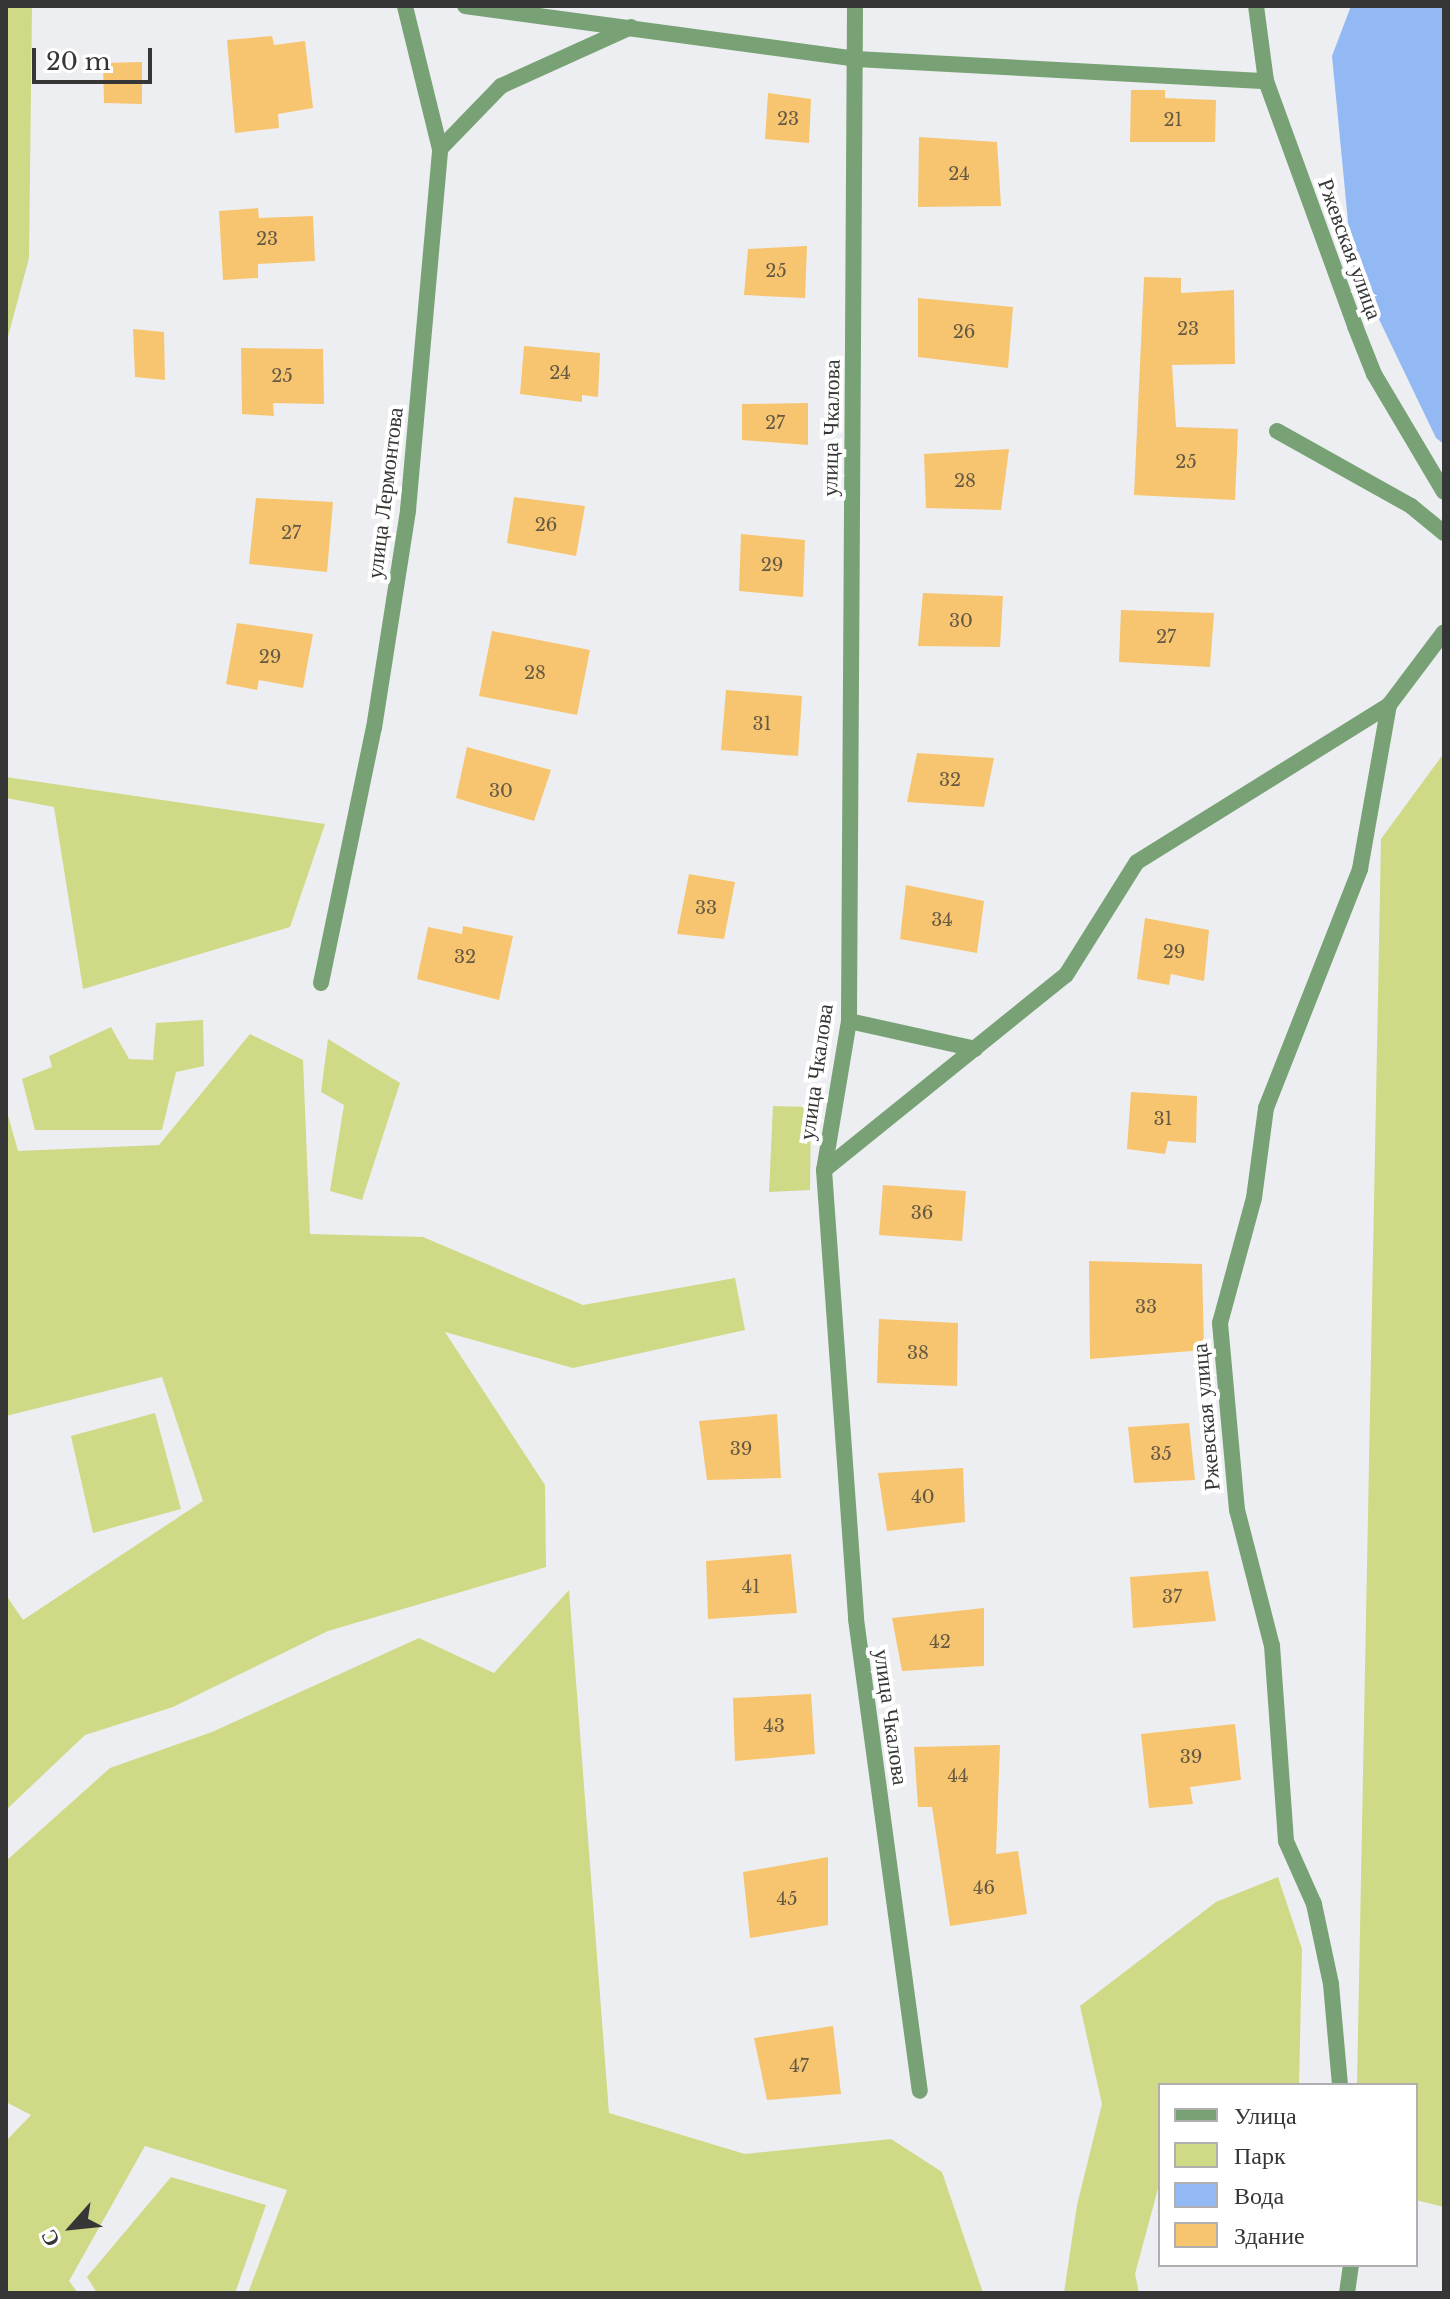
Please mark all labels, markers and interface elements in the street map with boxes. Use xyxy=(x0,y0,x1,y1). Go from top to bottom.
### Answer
scale bar xyxy=(36,32,156,82)
text: 20 m xyxy=(46,47,111,76)
house number: 23 xyxy=(777,108,799,130)
house number: 21 xyxy=(1163,109,1183,131)
house number: 24 xyxy=(948,163,970,185)
street label: Ржевская улица xyxy=(1312,175,1388,323)
house number: 23 xyxy=(256,228,278,250)
house number: 25 xyxy=(765,260,787,282)
house number: 23 xyxy=(1177,318,1199,340)
house number: 26 xyxy=(953,321,975,343)
street label: улица Чкалова xyxy=(817,359,845,497)
house number: 24 xyxy=(549,362,571,384)
house number: 25 xyxy=(271,365,293,387)
street label: улица Лермонтова xyxy=(361,406,409,580)
house number: 27 xyxy=(765,412,785,434)
house number: 25 xyxy=(1175,451,1197,473)
house number: 28 xyxy=(954,470,976,492)
house number: 26 xyxy=(535,514,557,536)
house number: 27 xyxy=(281,522,301,544)
house number: 29 xyxy=(761,554,783,576)
house number: 30 xyxy=(949,610,973,632)
house number: 27 xyxy=(1156,626,1176,648)
house number: 29 xyxy=(259,646,281,668)
house number: 28 xyxy=(524,662,546,684)
house number: 31 xyxy=(752,713,772,735)
house number: 32 xyxy=(939,769,961,791)
house number: 30 xyxy=(489,780,513,802)
house number: 33 xyxy=(695,897,717,919)
house number: 34 xyxy=(931,909,953,931)
house number: 29 xyxy=(1163,941,1185,963)
house number: 32 xyxy=(454,946,476,968)
street label: улица Чкалова xyxy=(793,1002,839,1142)
house number: 31 xyxy=(1153,1108,1173,1130)
house number: 36 xyxy=(911,1202,933,1224)
house number: 33 xyxy=(1135,1296,1157,1318)
house number: 38 xyxy=(907,1342,929,1364)
street label: Ржевская улица xyxy=(1186,1342,1226,1492)
house number: 39 xyxy=(730,1438,752,1460)
house number: 35 xyxy=(1150,1443,1172,1465)
house number: 40 xyxy=(911,1486,935,1508)
house number: 41 xyxy=(742,1576,760,1598)
house number: 37 xyxy=(1162,1586,1182,1608)
house number: 42 xyxy=(929,1631,951,1653)
street label: улица Чкалова xyxy=(868,1647,914,1787)
house number: 43 xyxy=(763,1715,785,1737)
house number: 39 xyxy=(1180,1746,1202,1768)
house number: 44 xyxy=(947,1765,969,1787)
house number: 46 xyxy=(973,1877,995,1899)
house number: 45 xyxy=(777,1888,797,1910)
house number: 47 xyxy=(789,2055,809,2077)
legend xyxy=(1158,2083,1418,2267)
text: Улица xyxy=(1234,2101,1297,2130)
text: Парк xyxy=(1234,2141,1286,2170)
text: Вода xyxy=(1234,2181,1284,2210)
north arrow xyxy=(32,2187,112,2267)
text: Здание xyxy=(1234,2221,1305,2250)
text: С xyxy=(35,2225,66,2251)

